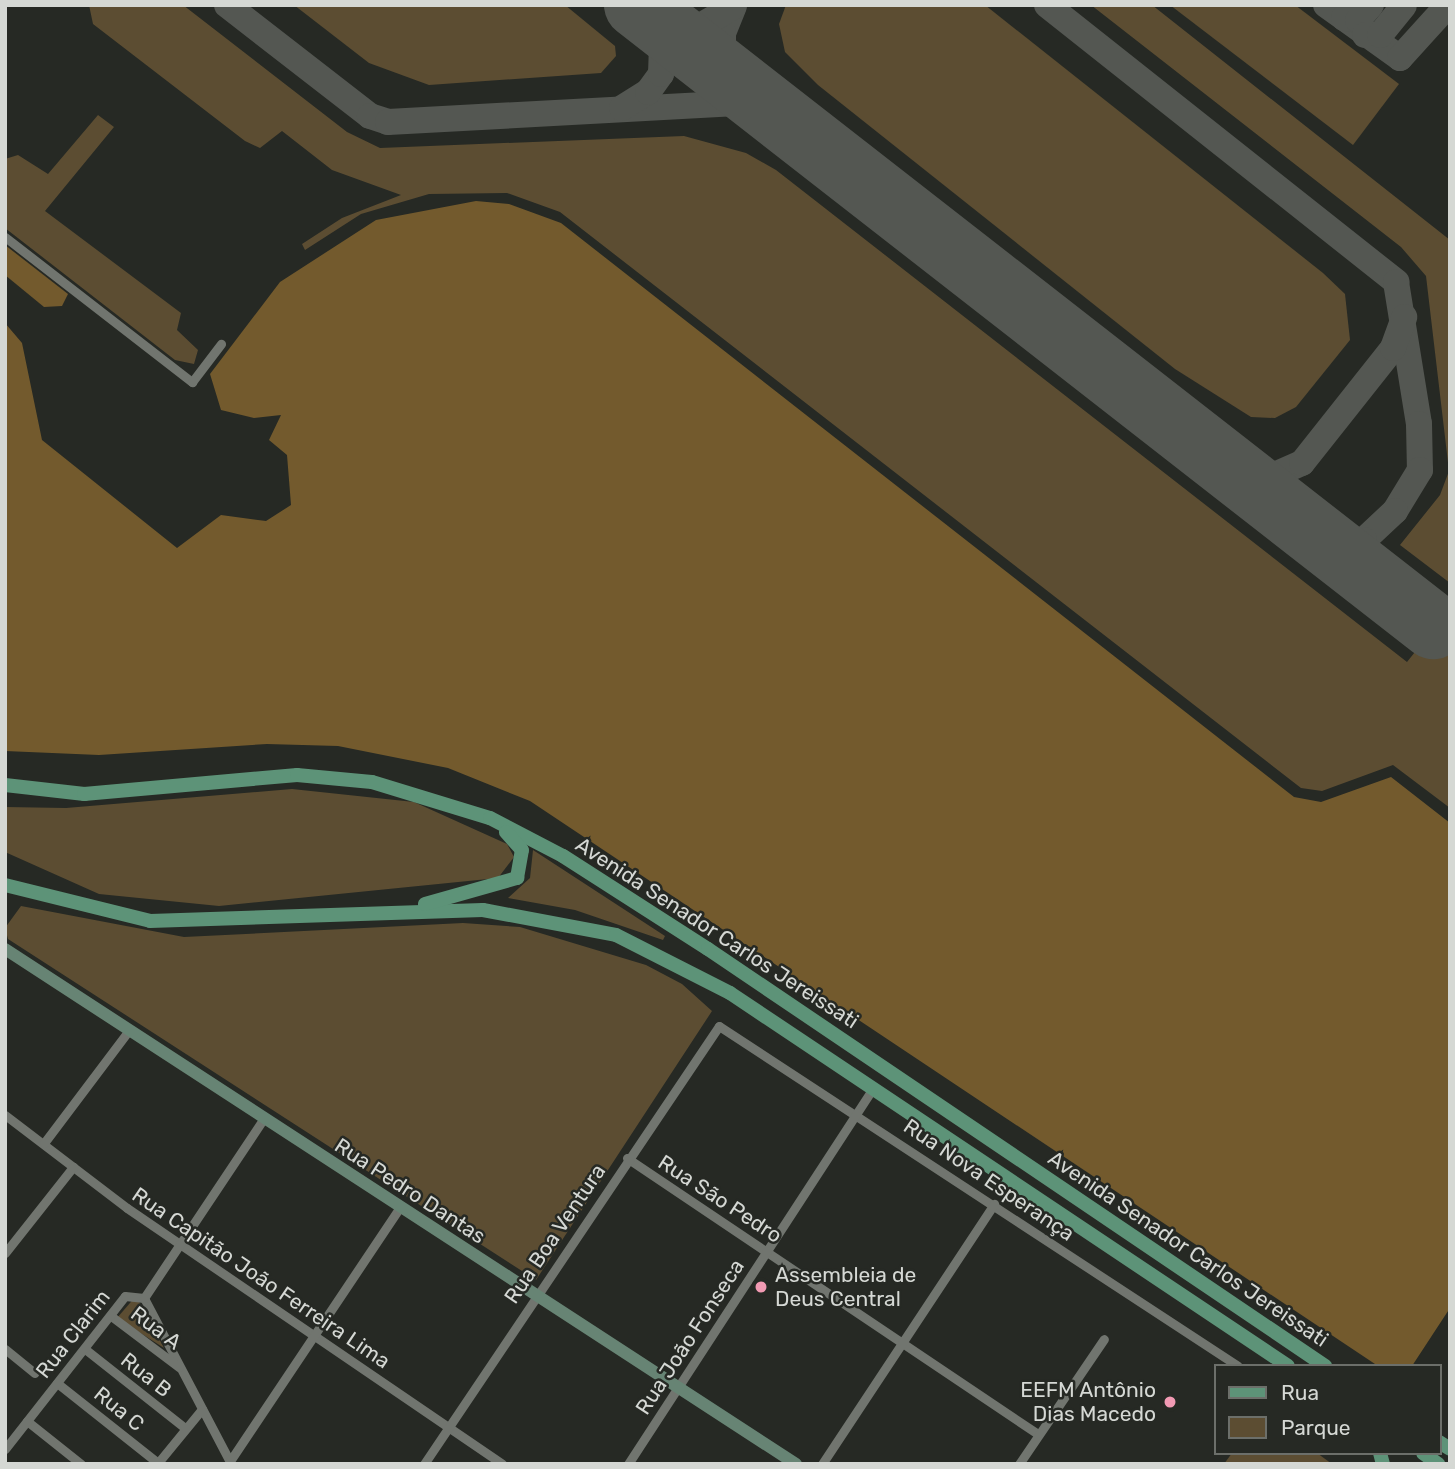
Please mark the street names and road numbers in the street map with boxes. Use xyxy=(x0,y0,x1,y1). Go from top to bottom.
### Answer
street label: Avenida Senador Carlos Jereissati xyxy=(571,832,863,1034)
street label: Rua Nova Esperança xyxy=(899,1114,1079,1246)
street label: Rua Pedro Dantas xyxy=(330,1133,490,1249)
street label: Avenida Senador Carlos Jereissati xyxy=(1043,1146,1333,1352)
street label: Rua São Pedro xyxy=(653,1150,787,1248)
street label: Rua Boa Ventura xyxy=(499,1159,611,1309)
street label: Rua Capitão João Ferreira Lima xyxy=(127,1182,395,1374)
street label: Rua João Fonseca xyxy=(630,1255,750,1419)
street label: Rua Clarim xyxy=(31,1285,115,1383)
street label: Rua A xyxy=(126,1301,186,1355)
street label: Rua B xyxy=(116,1347,176,1403)
street label: Rua C xyxy=(89,1381,149,1437)

